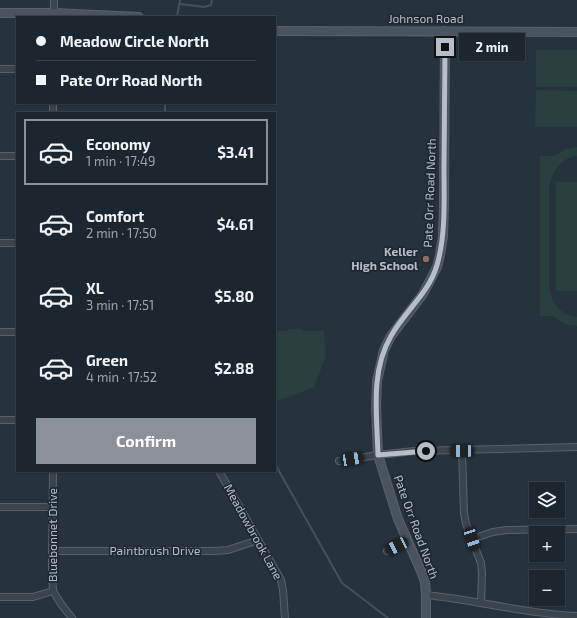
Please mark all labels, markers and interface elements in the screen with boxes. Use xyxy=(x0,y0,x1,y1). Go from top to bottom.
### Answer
street label: Johnson Road xyxy=(388,11,464,25)
text: Meadow Circle North xyxy=(60,32,209,50)
callout: 2 min xyxy=(459,33,525,61)
route end xyxy=(436,38,454,56)
text: 2 min xyxy=(475,39,509,55)
text: Pate Orr Road North xyxy=(60,71,202,89)
icon: car xyxy=(38,134,74,170)
text: Economy xyxy=(86,135,151,153)
street label: Pate Orr Road North xyxy=(420,138,438,248)
text: $3.41 xyxy=(217,143,254,161)
text: 1 min · 17:49 xyxy=(86,153,155,169)
icon: car xyxy=(38,206,74,242)
text: Comfort xyxy=(86,207,144,225)
text: $4.61 xyxy=(217,215,254,233)
text: 2 min · 17:50 xyxy=(86,225,157,241)
place label: Keller High School xyxy=(351,244,418,272)
marker: Keller High School xyxy=(421,254,431,264)
icon: car xyxy=(38,278,74,314)
text: XL xyxy=(86,279,104,297)
text: $5.80 xyxy=(215,287,254,305)
text: 3 min · 17:51 xyxy=(86,297,154,313)
icon: car xyxy=(38,350,74,386)
text: Green xyxy=(86,351,128,369)
text: $2.88 xyxy=(214,359,254,377)
text: 4 min · 17:52 xyxy=(86,369,157,385)
button: Confirm xyxy=(36,418,256,464)
route start xyxy=(417,442,435,460)
car xyxy=(450,445,474,457)
car xyxy=(339,451,365,467)
street label: Pate Orr Road North xyxy=(392,473,442,580)
street label: Meadowbrook Lane xyxy=(222,481,286,582)
map controls xyxy=(529,482,565,606)
button: layers xyxy=(529,482,565,518)
street label: Bluebonnet Drive xyxy=(45,488,59,582)
car xyxy=(463,526,481,552)
button: + xyxy=(529,526,565,562)
car xyxy=(384,535,410,557)
street label: Paintbrush Drive xyxy=(110,543,200,557)
button: − xyxy=(529,570,565,606)

